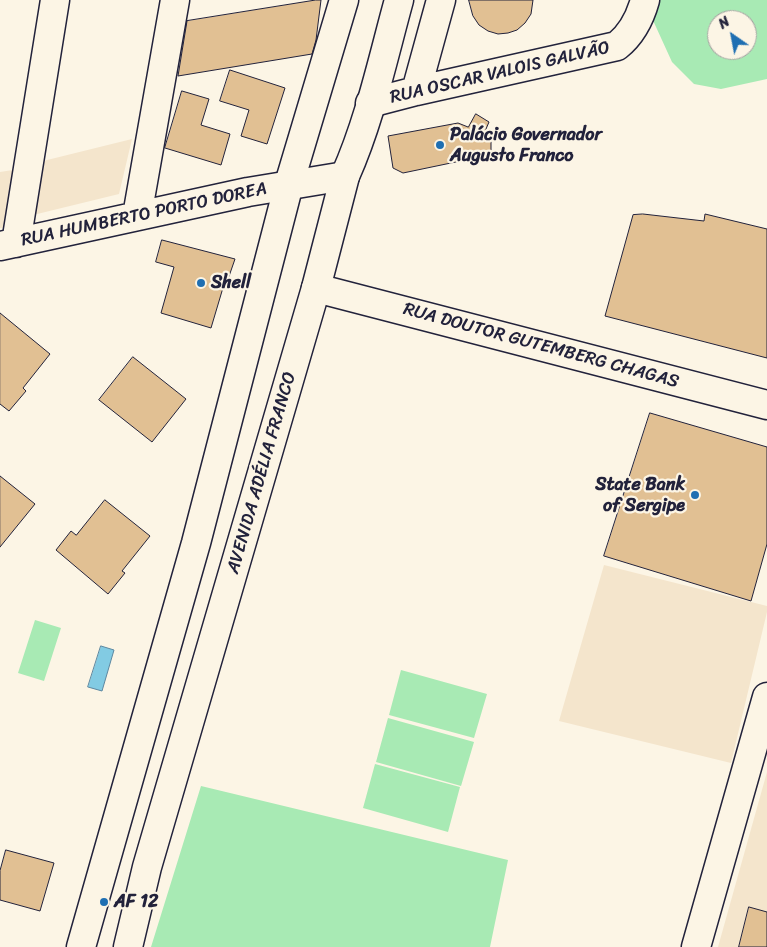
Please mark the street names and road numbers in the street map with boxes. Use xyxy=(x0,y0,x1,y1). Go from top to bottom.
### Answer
street label: RUA OSCAR VALOIS GALVÃO xyxy=(388,37,612,109)
street label: RUA HUMBERTO PORTO DOREA xyxy=(19,178,269,252)
street label: RUA DOUTOR GUTEMBERG CHAGAS xyxy=(401,299,681,393)
street label: AVENIDA ADÉLIA FRANCO xyxy=(223,370,301,576)

